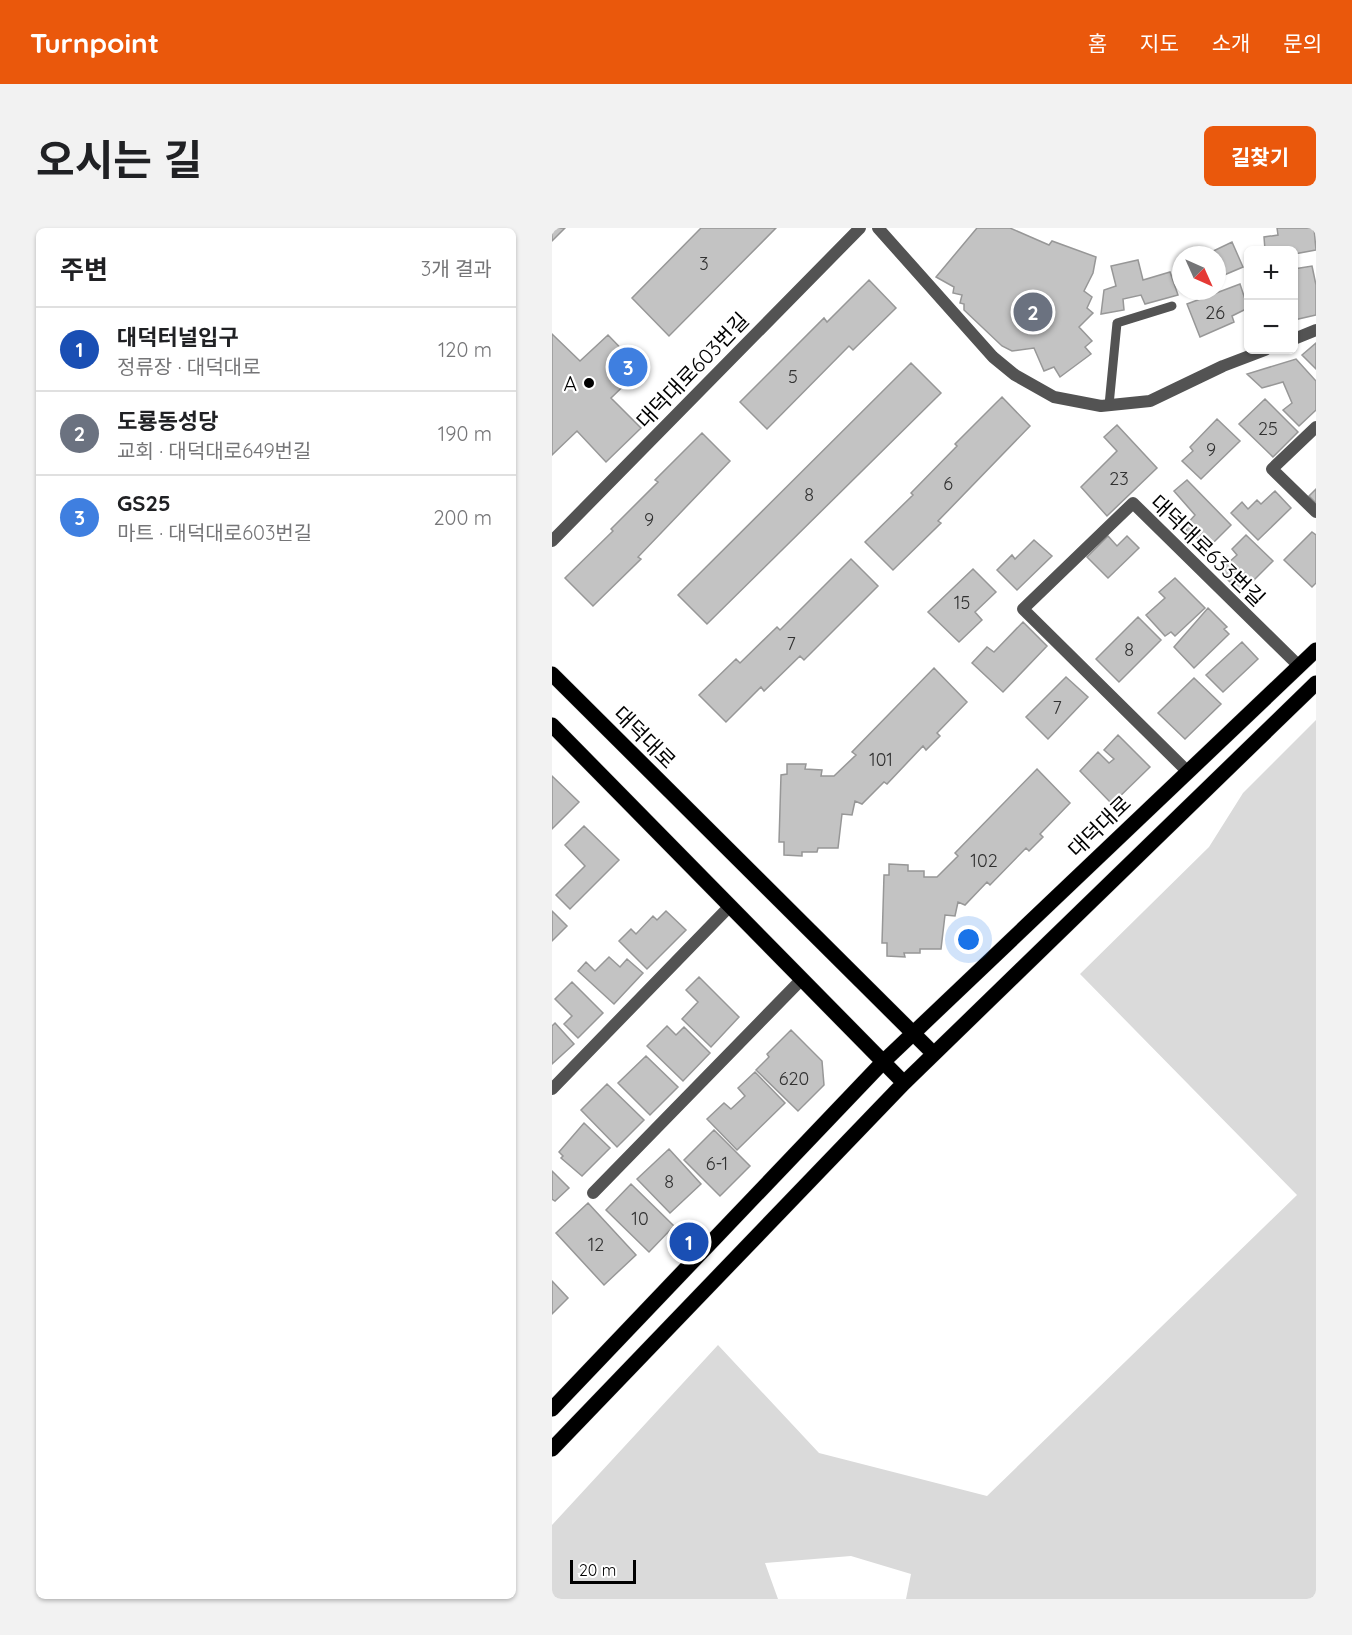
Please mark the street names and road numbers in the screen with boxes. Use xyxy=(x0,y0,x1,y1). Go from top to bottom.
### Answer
street label: 대덕대로603번길 xyxy=(630,307,754,433)
street label: 대덕대로633번길 xyxy=(1145,489,1271,611)
street label: 대덕대로 xyxy=(608,700,682,774)
street label: 대덕대로 xyxy=(1062,790,1136,862)

